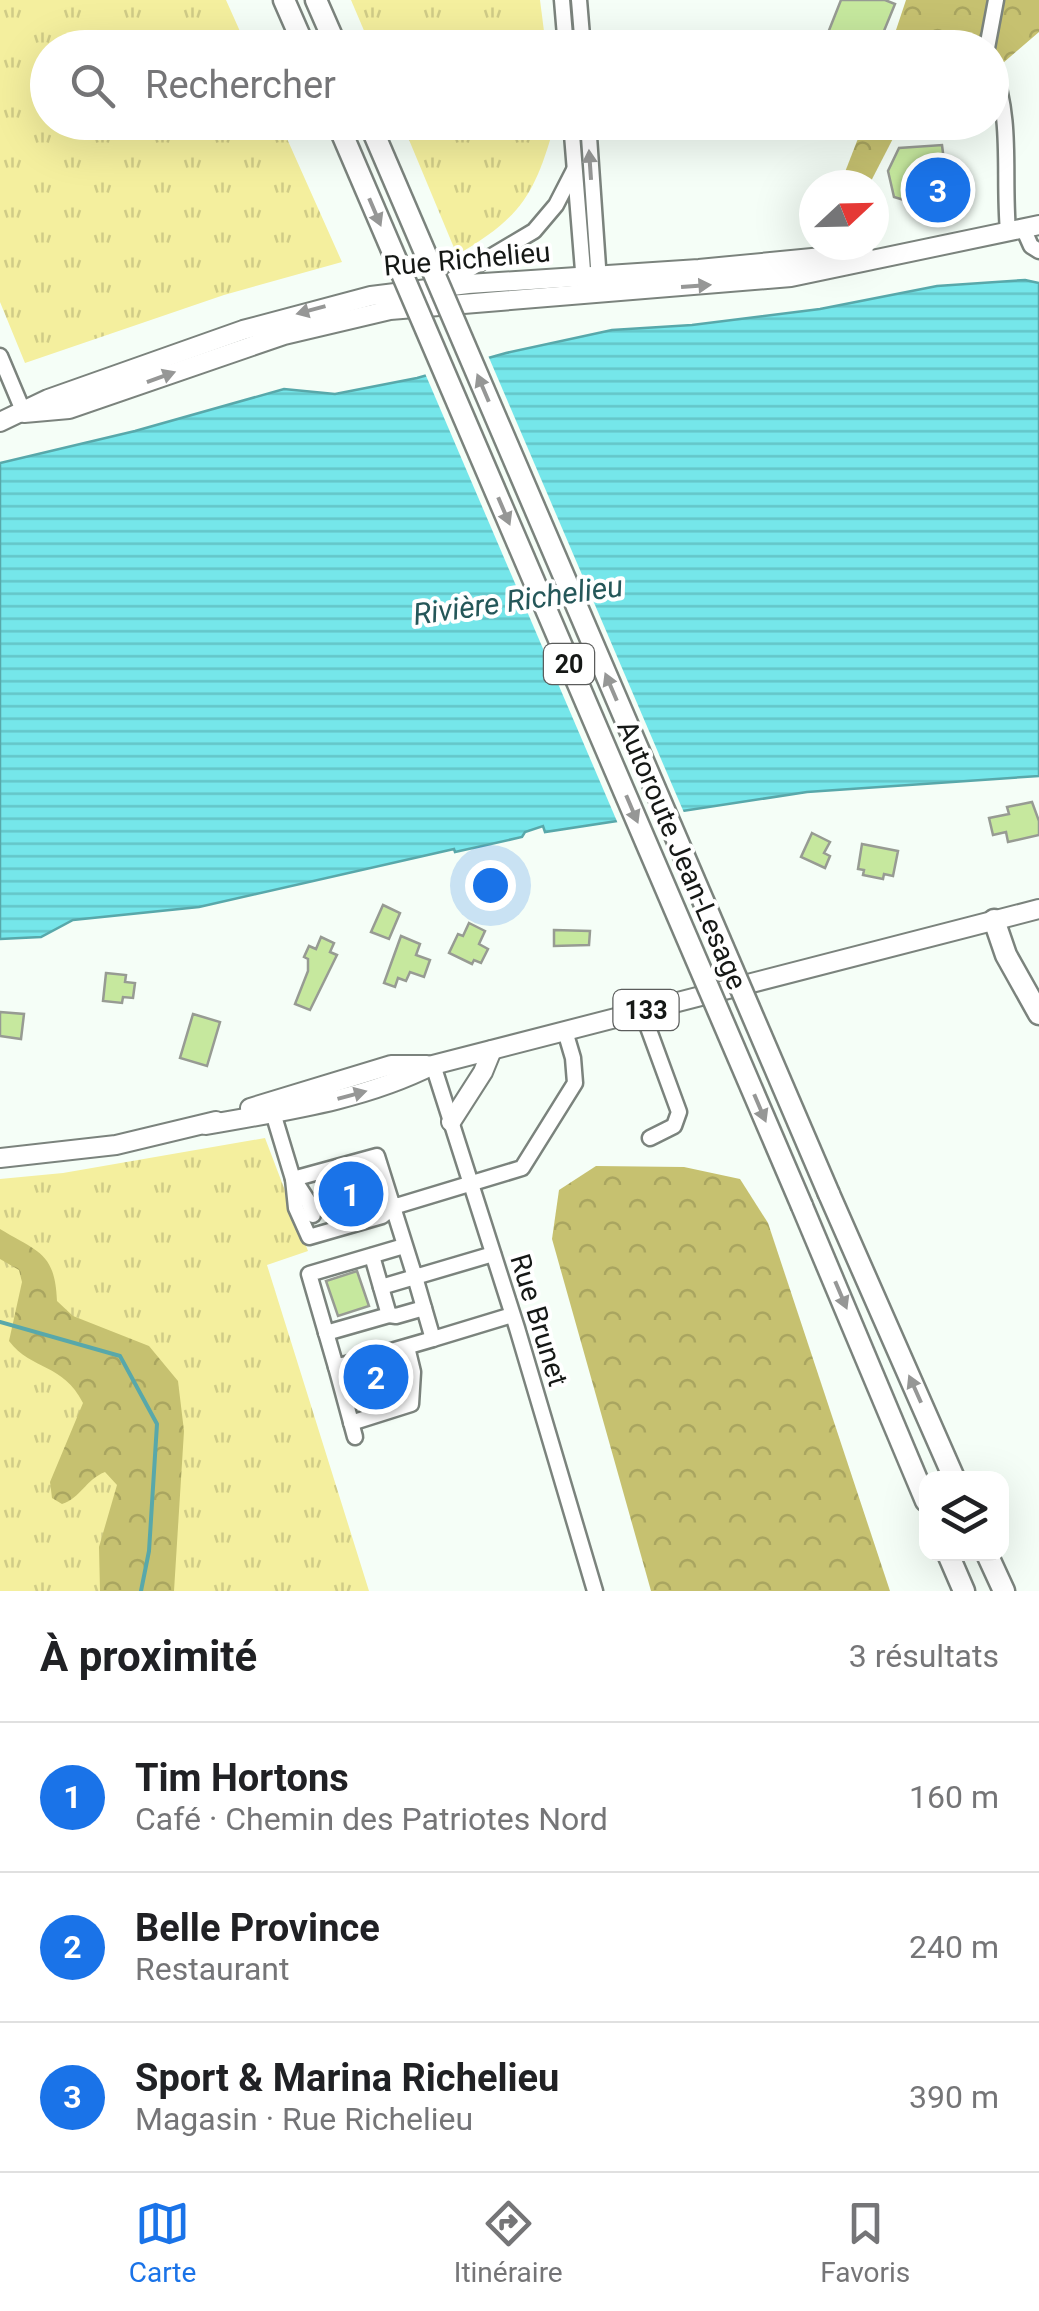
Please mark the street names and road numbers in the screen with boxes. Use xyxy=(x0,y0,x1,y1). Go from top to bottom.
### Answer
street label: Rue Richelieu xyxy=(382,235,552,283)
road number: 20 xyxy=(544,644,594,684)
street label: Autoroute Jean-Lesage xyxy=(610,716,754,994)
road number: 133 xyxy=(614,990,678,1030)
street label: Rue Brunet xyxy=(503,1250,575,1390)

